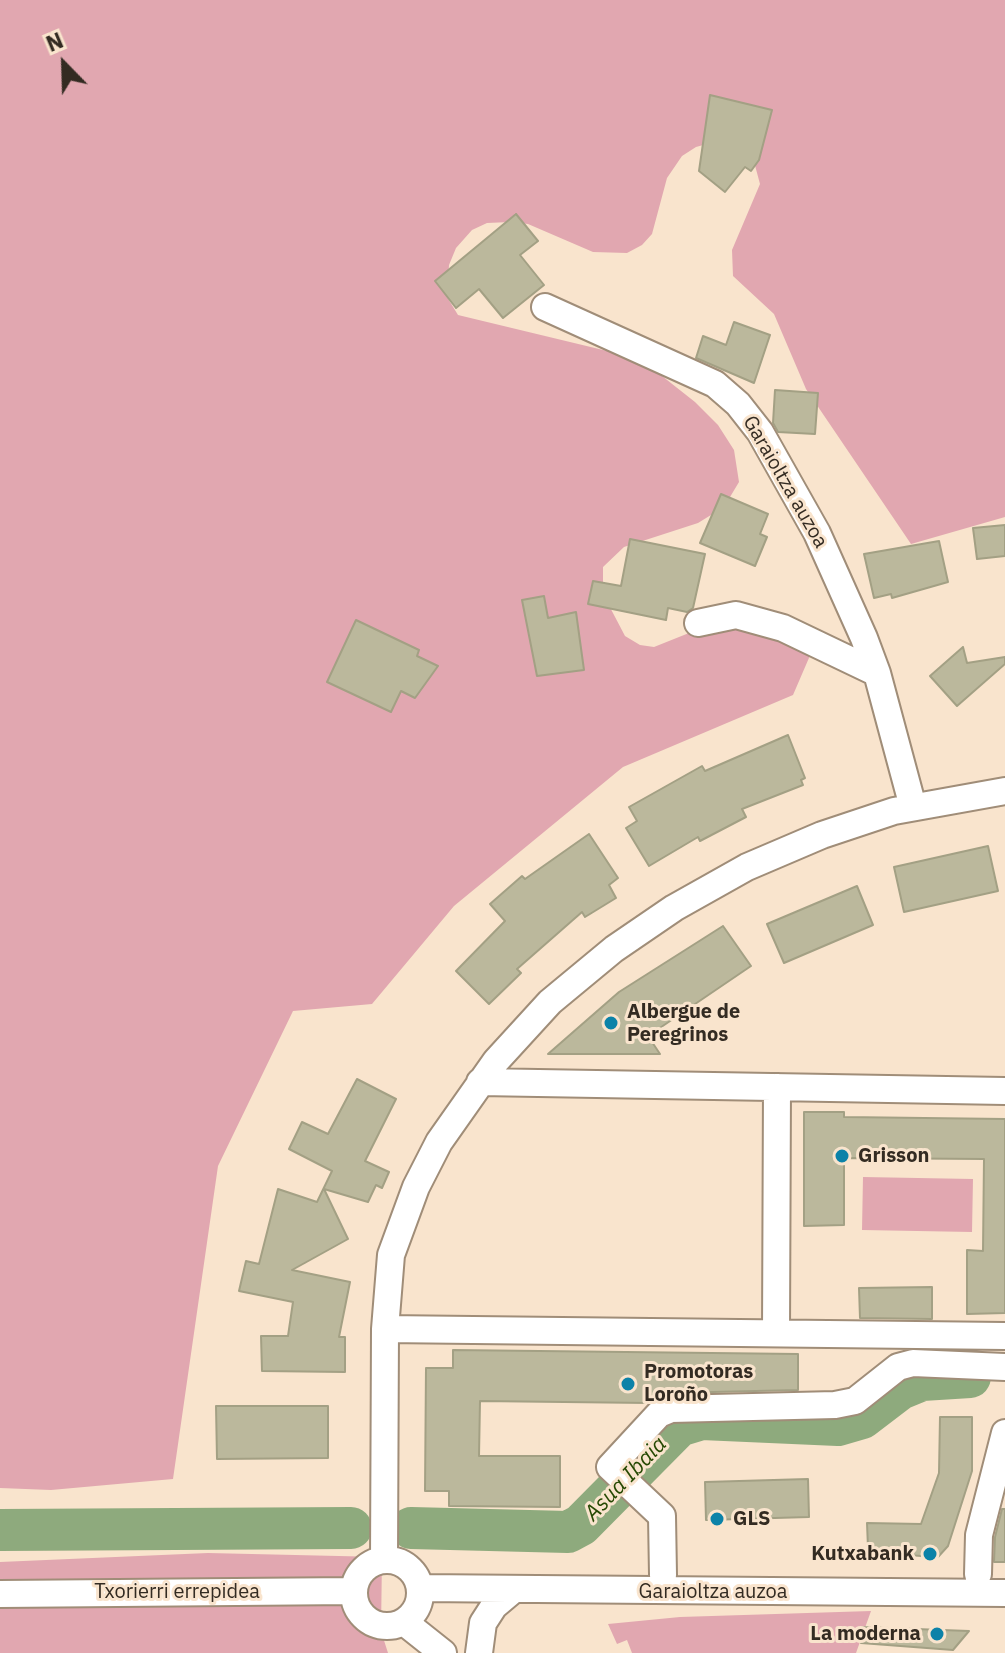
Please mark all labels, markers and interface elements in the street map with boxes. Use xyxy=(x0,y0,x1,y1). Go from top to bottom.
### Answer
north arrow xyxy=(24,24,104,104)
text: N xyxy=(41,25,67,58)
street label: Garaioltza auzoa xyxy=(737,412,833,552)
place label: Albergue de Peregrinos xyxy=(627,1000,740,1047)
marker: Albergue de Peregrinos xyxy=(602,1014,620,1032)
place label: Grisson xyxy=(858,1144,929,1168)
marker: Grisson xyxy=(833,1147,851,1165)
place label: Promotoras Loroño xyxy=(644,1360,753,1407)
marker: Promotoras Loroño xyxy=(619,1375,637,1393)
water label: Asua Ibaia xyxy=(579,1431,673,1527)
place label: GLS xyxy=(733,1507,770,1531)
marker: GLS xyxy=(708,1510,726,1528)
place label: Kutxabank xyxy=(811,1542,914,1566)
marker: Kutxabank xyxy=(921,1545,939,1563)
street label: Txorierri errepidea xyxy=(94,1580,260,1604)
street label: Garaioltza auzoa xyxy=(639,1580,787,1604)
place label: La moderna xyxy=(810,1622,921,1646)
marker: La moderna xyxy=(928,1625,946,1643)

